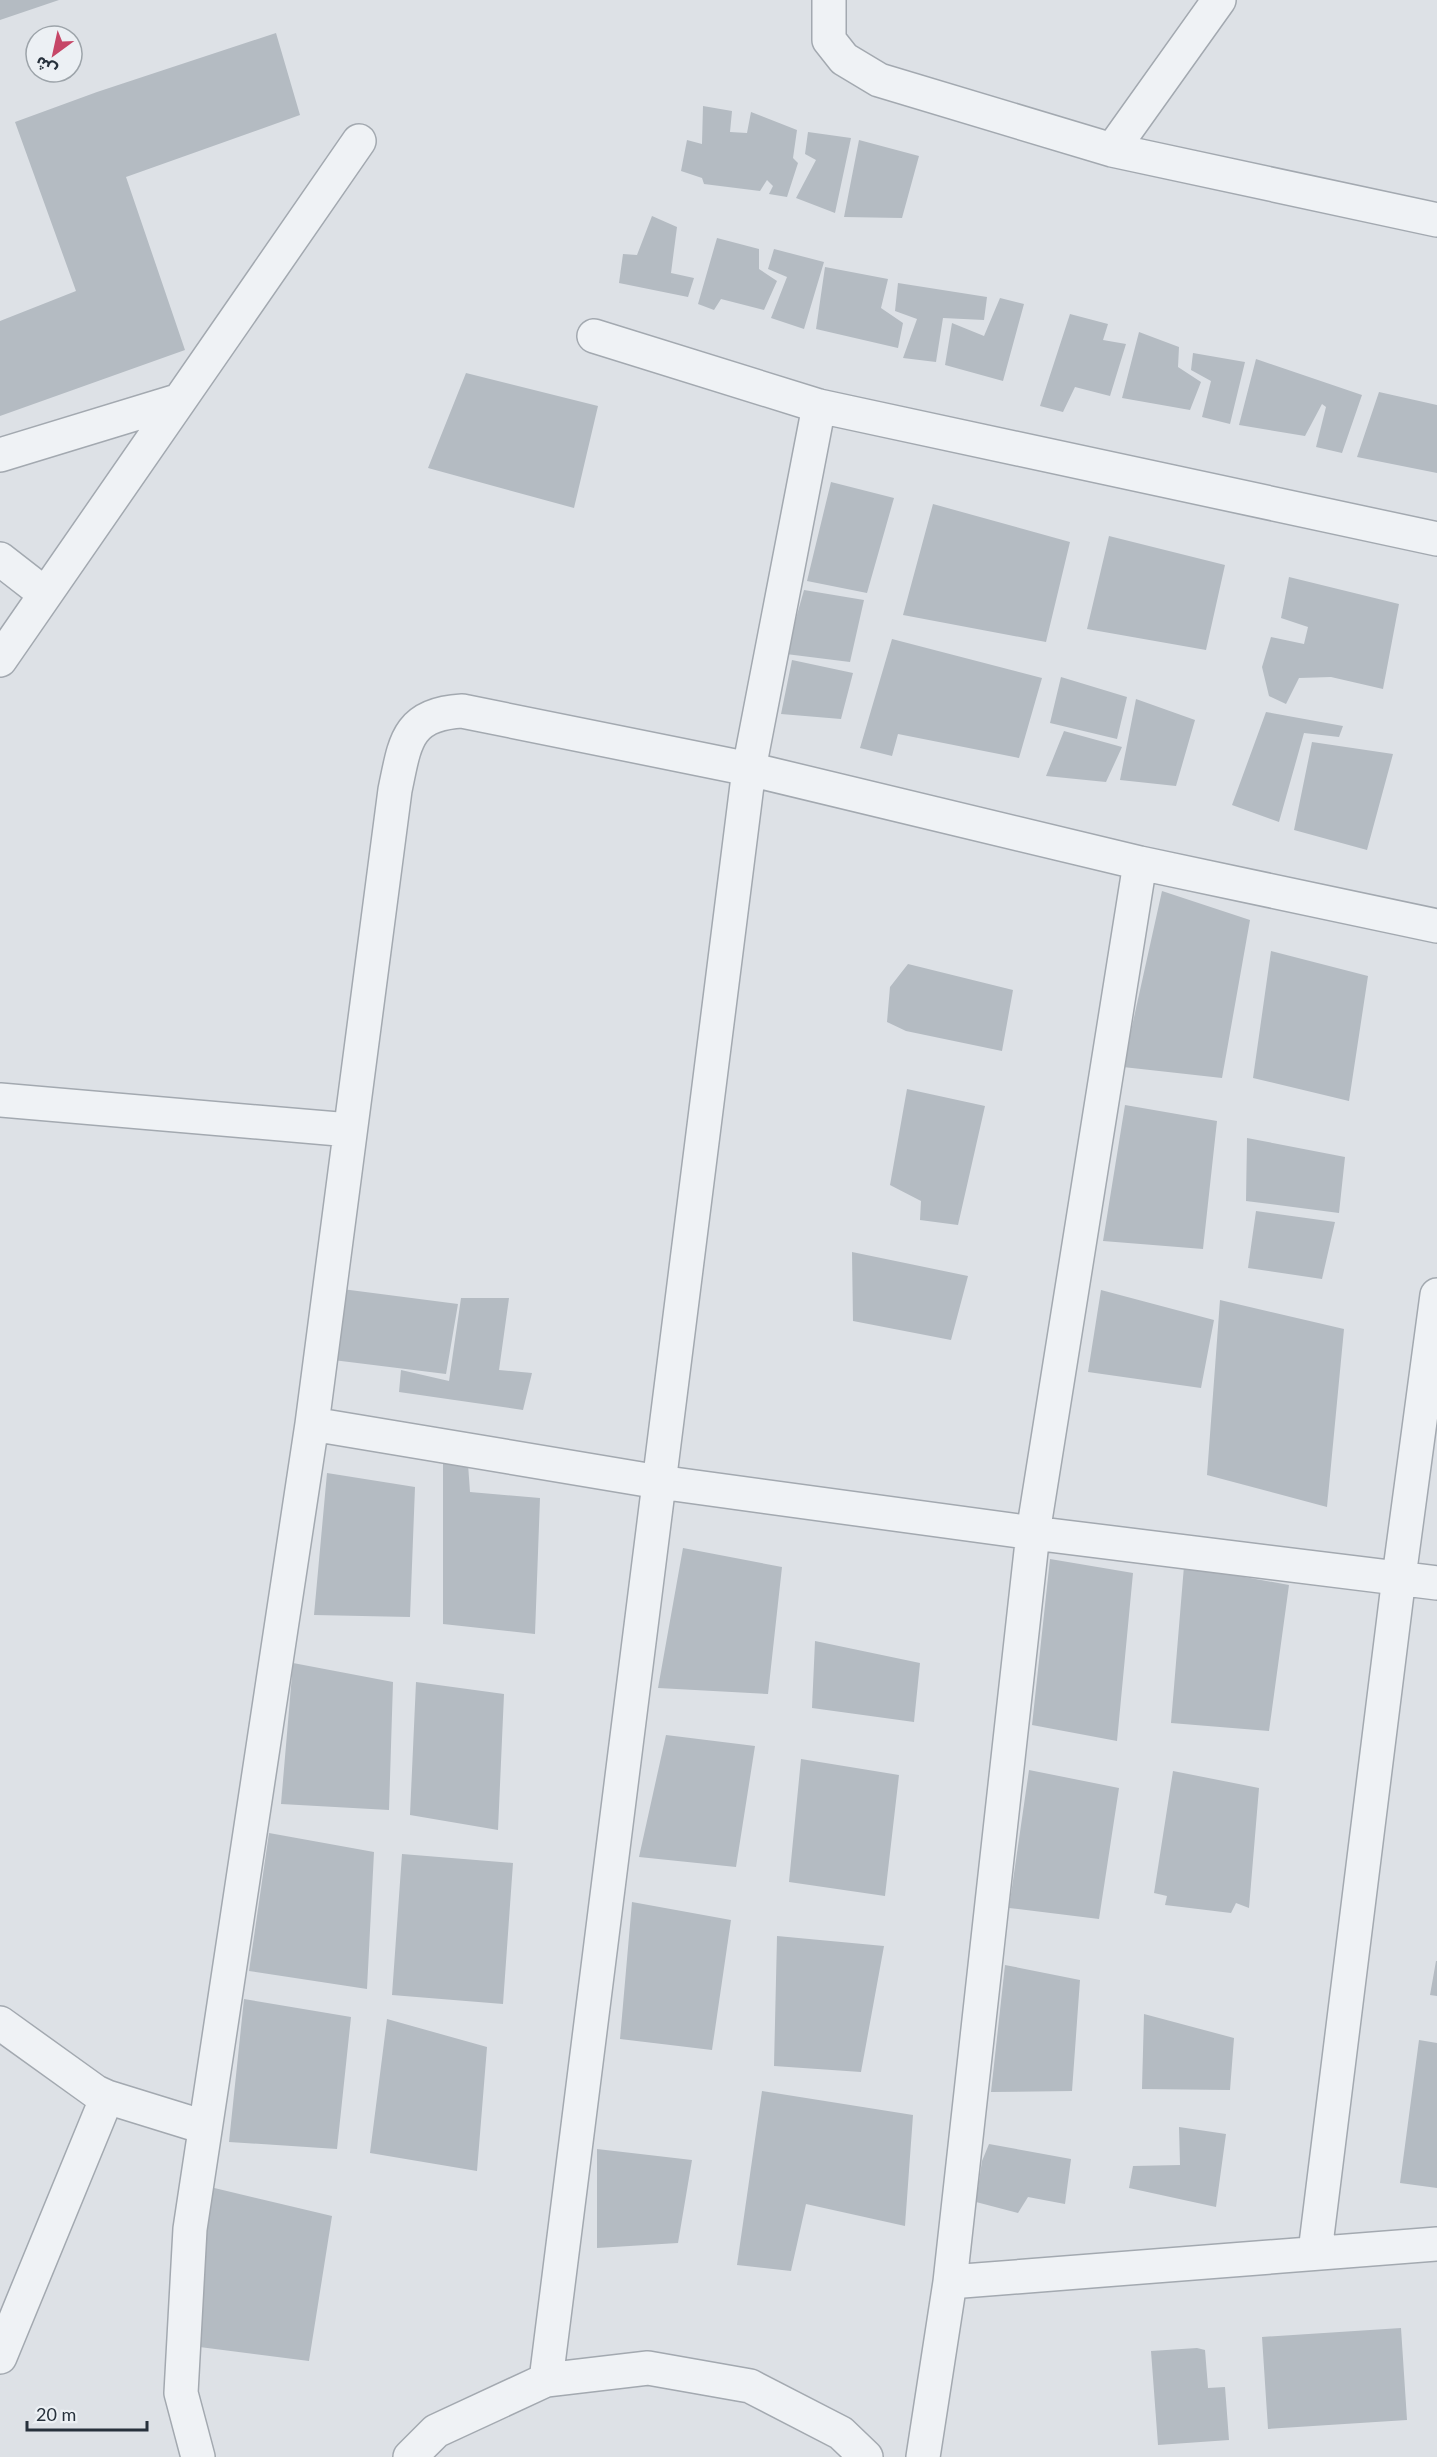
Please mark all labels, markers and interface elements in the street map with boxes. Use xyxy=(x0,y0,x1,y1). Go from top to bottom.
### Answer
north arrow xyxy=(24,24,84,84)
text: ش xyxy=(31,52,60,81)
scale bar xyxy=(27,2394,147,2432)
text: 20 m xyxy=(36,2403,76,2425)

